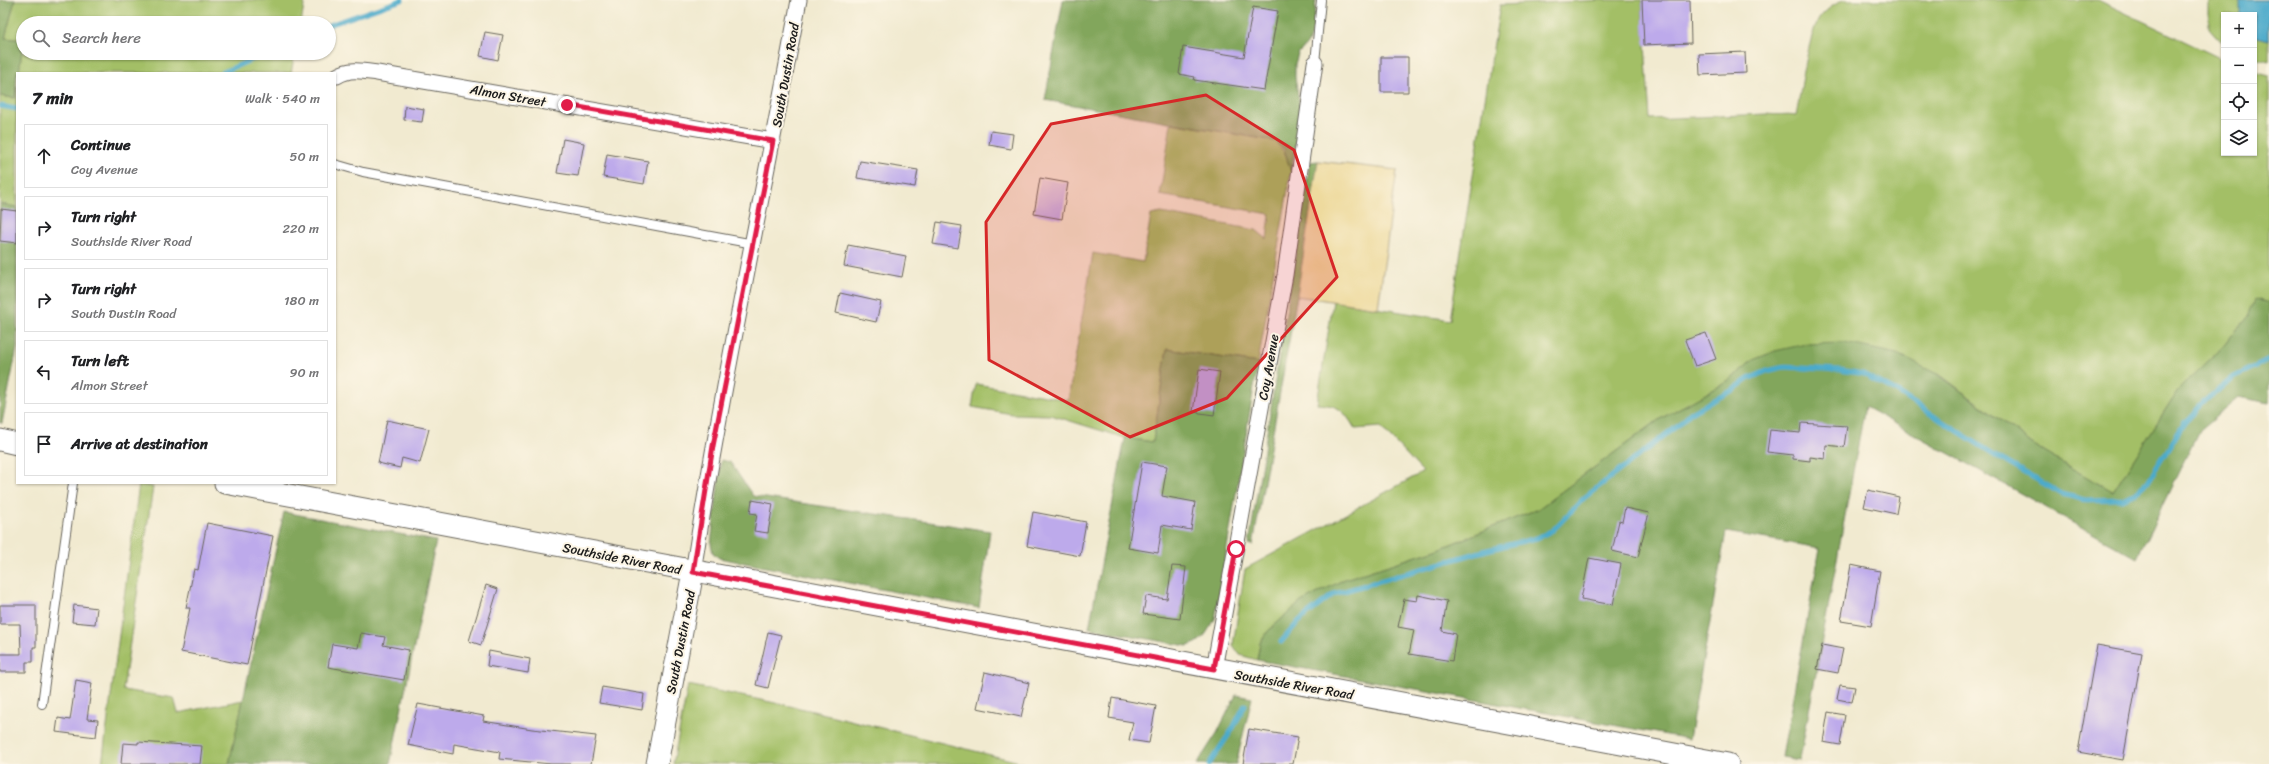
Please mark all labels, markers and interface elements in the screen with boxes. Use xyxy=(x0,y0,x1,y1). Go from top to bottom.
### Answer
map controls xyxy=(2221,12,2257,156)
button: + xyxy=(2221,12,2257,48)
search box xyxy=(16,16,336,60)
street label: South Dustin Road xyxy=(765,20,806,129)
text: Search here xyxy=(62,25,141,51)
icon: search xyxy=(30,27,52,49)
button: − xyxy=(2221,48,2257,84)
street label: Almon Street xyxy=(467,77,548,114)
text: 7 min xyxy=(32,83,73,113)
button: locate xyxy=(2221,84,2257,120)
text: Walk · 540 m xyxy=(245,87,320,110)
route end xyxy=(558,96,576,114)
button: layers xyxy=(2221,120,2257,156)
text: Continue xyxy=(71,132,131,158)
icon: ahead xyxy=(33,145,55,167)
text: 50 m xyxy=(289,145,319,168)
text: Coy Avenue xyxy=(71,158,138,181)
text: Turn right xyxy=(71,204,136,230)
icon: right xyxy=(33,217,55,239)
text: 220 m xyxy=(282,217,319,240)
text: Southside River Road xyxy=(71,230,191,253)
text: Turn right xyxy=(71,276,136,302)
icon: right xyxy=(33,289,55,311)
text: 180 m xyxy=(284,289,319,312)
text: South Dustin Road xyxy=(71,302,176,325)
street label: Coy Avenue xyxy=(1251,332,1286,402)
text: Turn left xyxy=(71,348,129,374)
icon: left xyxy=(33,361,55,383)
text: 90 m xyxy=(289,361,319,384)
text: Almon Street xyxy=(71,374,148,397)
text: Arrive at destination xyxy=(71,431,208,457)
icon: arrive xyxy=(33,433,55,455)
street label: Southside River Road xyxy=(561,536,684,581)
route start xyxy=(1227,540,1245,558)
street label: South Dustin Road xyxy=(659,587,702,696)
street label: Southside River Road xyxy=(1233,663,1356,706)

